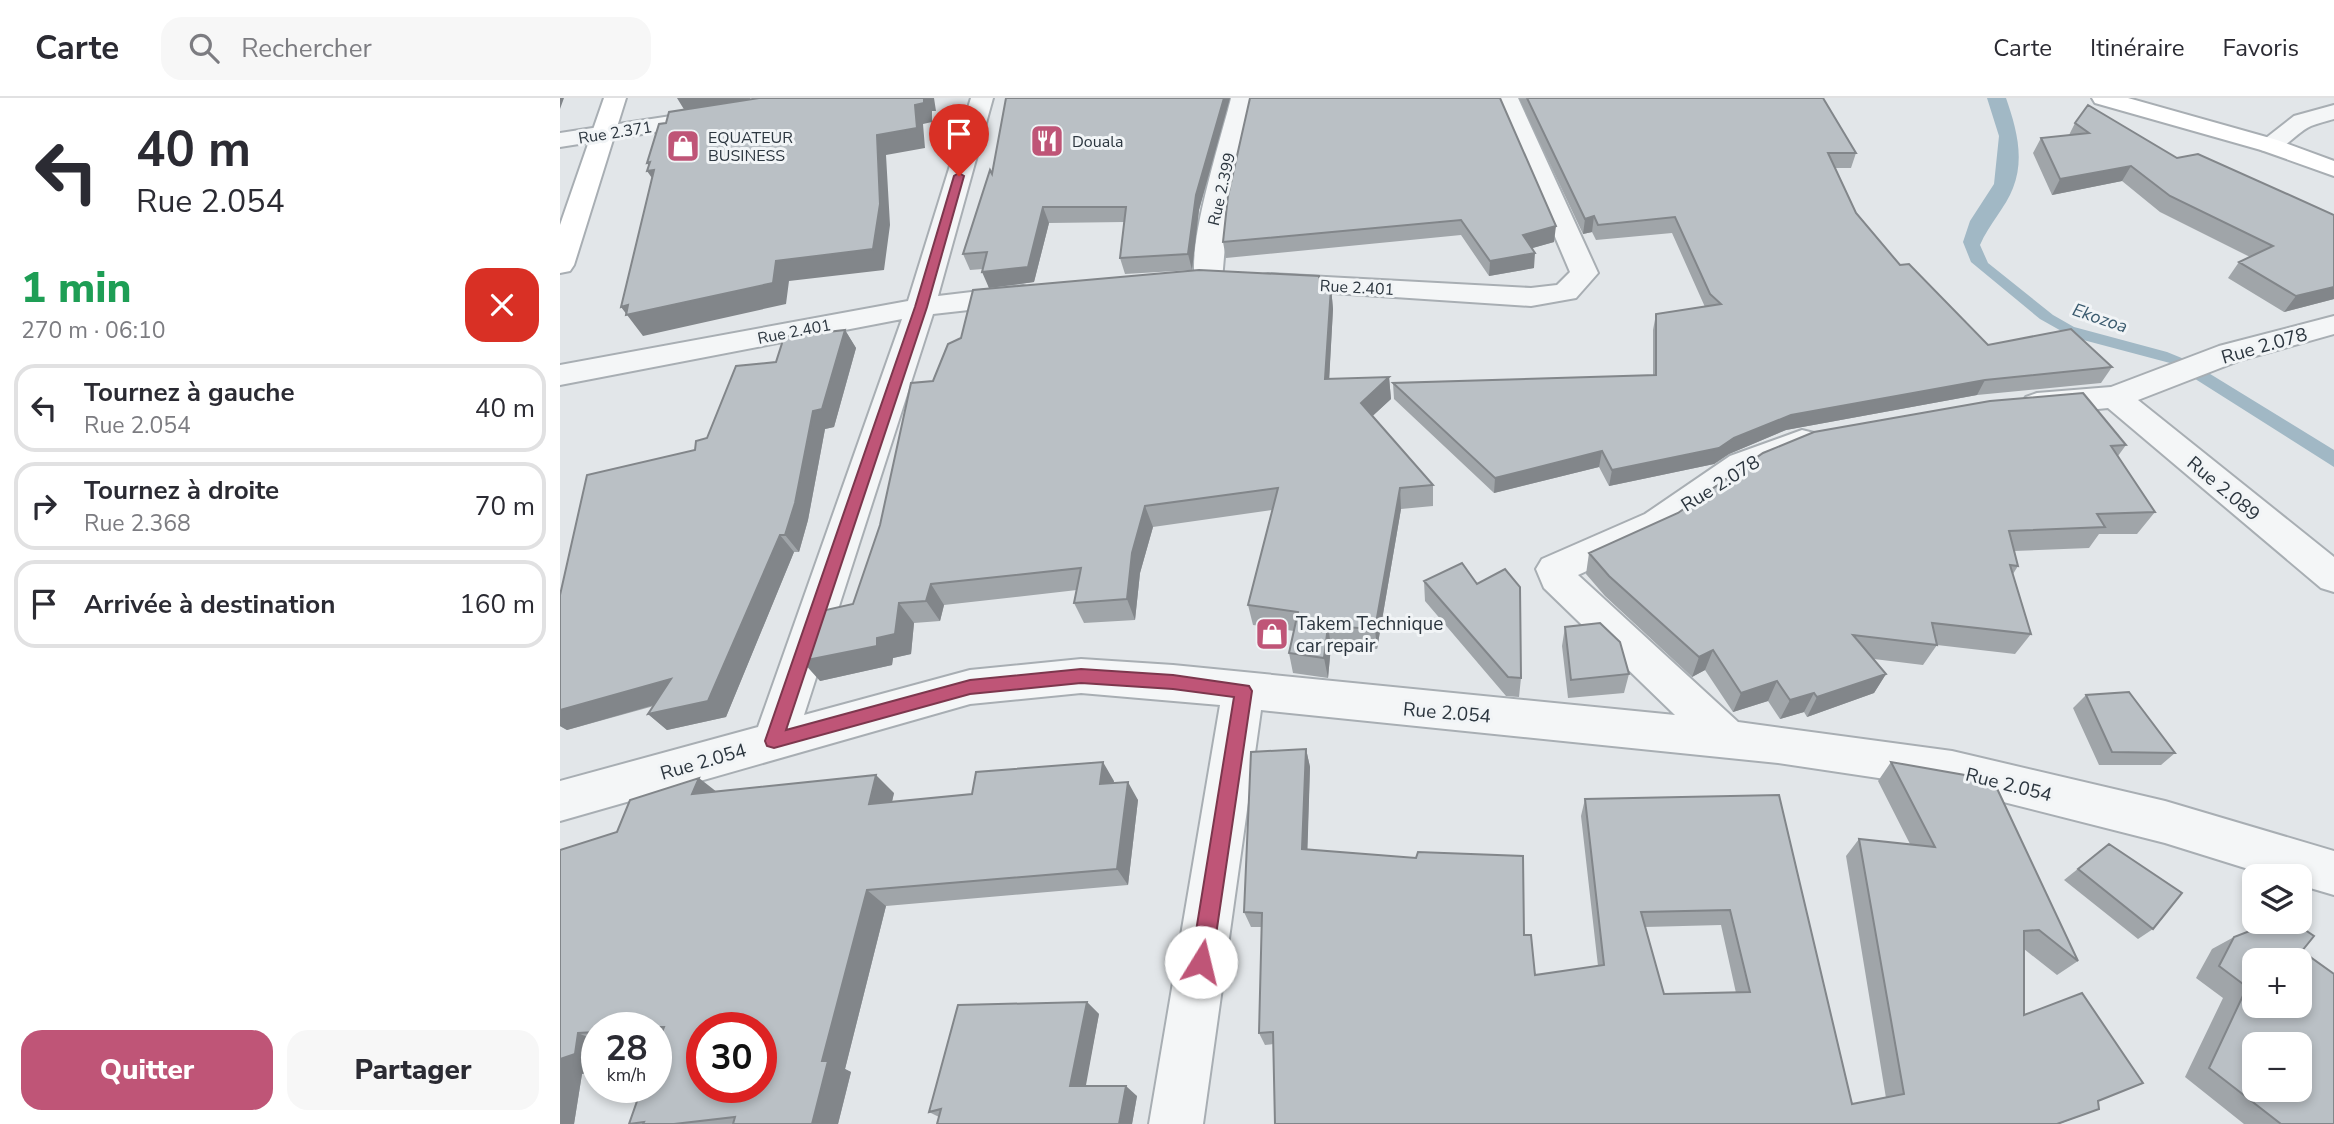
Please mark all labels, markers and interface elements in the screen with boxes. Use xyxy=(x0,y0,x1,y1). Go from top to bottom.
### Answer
search box xyxy=(161,17,651,80)
text: Carte xyxy=(35,26,119,71)
icon: search xyxy=(185,29,223,67)
text: Rechercher xyxy=(241,31,372,66)
text: Carte xyxy=(1993,32,2052,64)
text: Itinéraire xyxy=(2090,32,2184,64)
text: Favoris xyxy=(2222,32,2299,64)
pin xyxy=(929,104,989,176)
icon: arrive xyxy=(940,115,978,153)
text: 40 m xyxy=(136,116,251,183)
street label: Rue 2.371 xyxy=(577,116,654,150)
restaurant icon: Douala xyxy=(1028,122,1066,160)
icon: left xyxy=(21,126,112,217)
shop icon: EQUATEUR BUSINESS xyxy=(664,127,702,165)
place label: EQUATEUR BUSINESS xyxy=(708,127,793,167)
place label: Douala xyxy=(1072,131,1123,153)
street label: Rue 2.399 xyxy=(1203,151,1241,228)
text: Rue 2.054 xyxy=(136,180,285,223)
text: 1 min xyxy=(21,260,131,317)
button: close xyxy=(465,268,539,342)
street label: Rue 2.401 xyxy=(1319,275,1395,301)
water label: Ekozoa xyxy=(2069,297,2131,339)
street label: Rue 2.401 xyxy=(756,314,833,350)
text: 270 m · 06:10 xyxy=(21,315,166,346)
street label: Rue 2.078 xyxy=(2218,321,2310,371)
text: Tournez à gauche xyxy=(84,375,295,410)
icon: left xyxy=(25,389,63,427)
text: 40 m xyxy=(475,391,535,426)
text: Rue 2.054 xyxy=(84,410,191,441)
street label: Rue 2.078 xyxy=(1676,449,1765,518)
street label: Rue 2.089 xyxy=(2181,450,2266,527)
text: Tournez à droite xyxy=(84,473,279,508)
icon: right xyxy=(25,487,63,525)
text: 70 m xyxy=(475,489,535,524)
text: Rue 2.368 xyxy=(84,508,191,539)
icon: arrive xyxy=(25,585,63,623)
text: Arrivée à destination xyxy=(84,587,335,622)
text: 160 m xyxy=(459,587,535,622)
place label: Takem Technique car repair xyxy=(1296,611,1443,659)
shop icon: Takem Technique car repair xyxy=(1253,615,1291,653)
street label: Rue 2.054 xyxy=(1402,696,1492,730)
street label: Rue 2.054 xyxy=(657,737,749,787)
street label: Rue 2.054 xyxy=(1963,762,2055,808)
map controls xyxy=(2242,864,2312,1102)
button: layers xyxy=(2242,864,2312,934)
position arrow xyxy=(1164,925,1238,999)
button: + xyxy=(2242,948,2312,1018)
speed limit sign: 30 xyxy=(686,1012,777,1103)
text: 28 xyxy=(605,1025,648,1072)
button: Quitter xyxy=(21,1030,273,1110)
button: Partager xyxy=(287,1030,539,1110)
button: − xyxy=(2242,1032,2312,1102)
text: km/h xyxy=(607,1063,646,1087)

